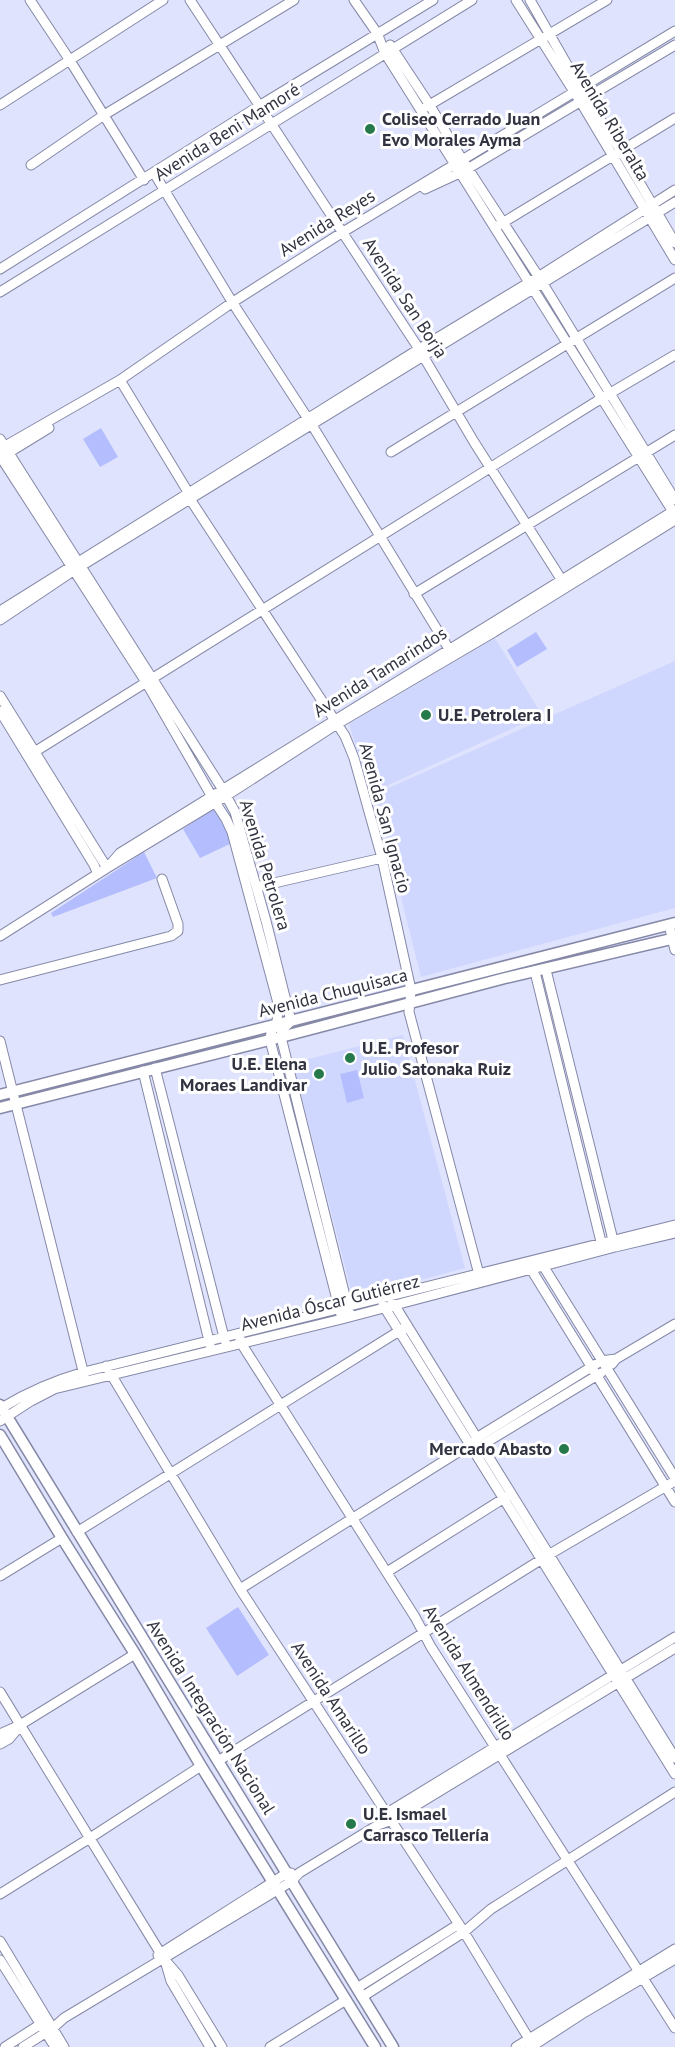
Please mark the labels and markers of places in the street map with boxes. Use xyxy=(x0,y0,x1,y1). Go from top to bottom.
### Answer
place label: Coliseo Cerrado Juan Evo Morales Ayma xyxy=(382,107,540,151)
marker: Coliseo Cerrado Juan Evo Morales Ayma xyxy=(363,122,377,136)
place label: U.E. Petrolera I xyxy=(438,703,551,726)
marker: U.E. Petrolera I xyxy=(419,708,433,722)
place label: U.E. Profesor Julio Satonaka Ruiz xyxy=(361,1036,511,1080)
marker: U.E. Profesor Julio Satonaka Ruiz xyxy=(343,1051,357,1065)
place label: U.E. Elena Moraes Landivar xyxy=(180,1052,308,1096)
marker: U.E. Elena Moraes Landivar xyxy=(312,1067,326,1081)
place label: Mercado Abasto xyxy=(429,1437,552,1460)
marker: Mercado Abasto xyxy=(557,1442,571,1456)
place label: U.E. Ismael Carrasco Tellería xyxy=(363,1802,489,1846)
marker: U.E. Ismael Carrasco Tellería xyxy=(344,1817,358,1831)

